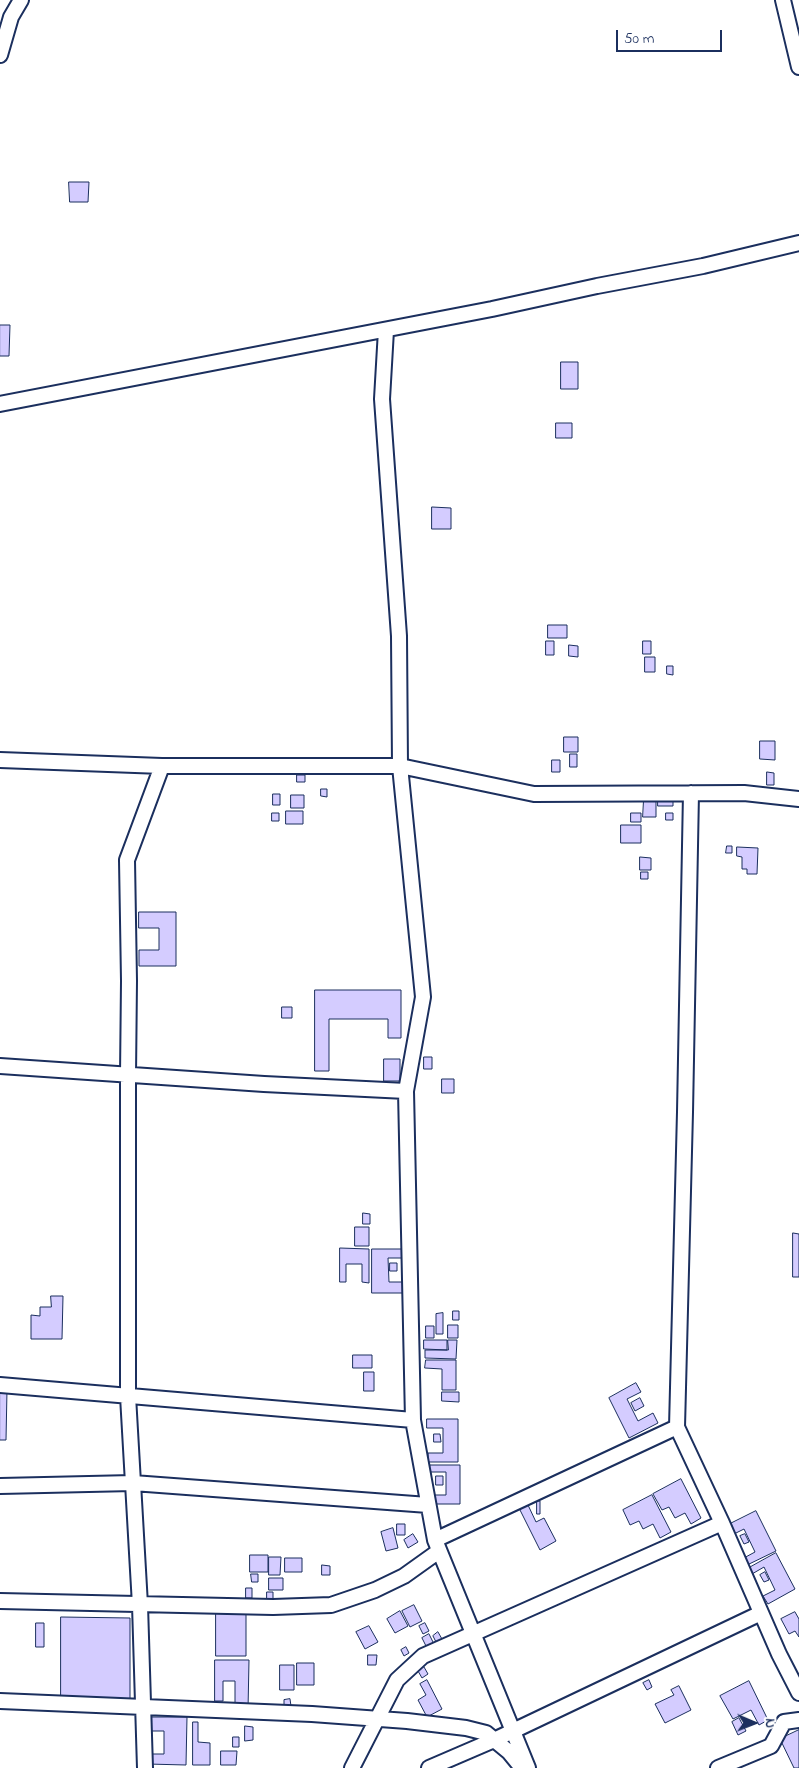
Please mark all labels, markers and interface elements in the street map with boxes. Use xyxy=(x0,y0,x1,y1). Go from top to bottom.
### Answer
scale bar xyxy=(619,20,725,52)
text: 50 m xyxy=(624,28,654,50)
north arrow xyxy=(729,1698,779,1748)
text: N xyxy=(759,1718,780,1728)

